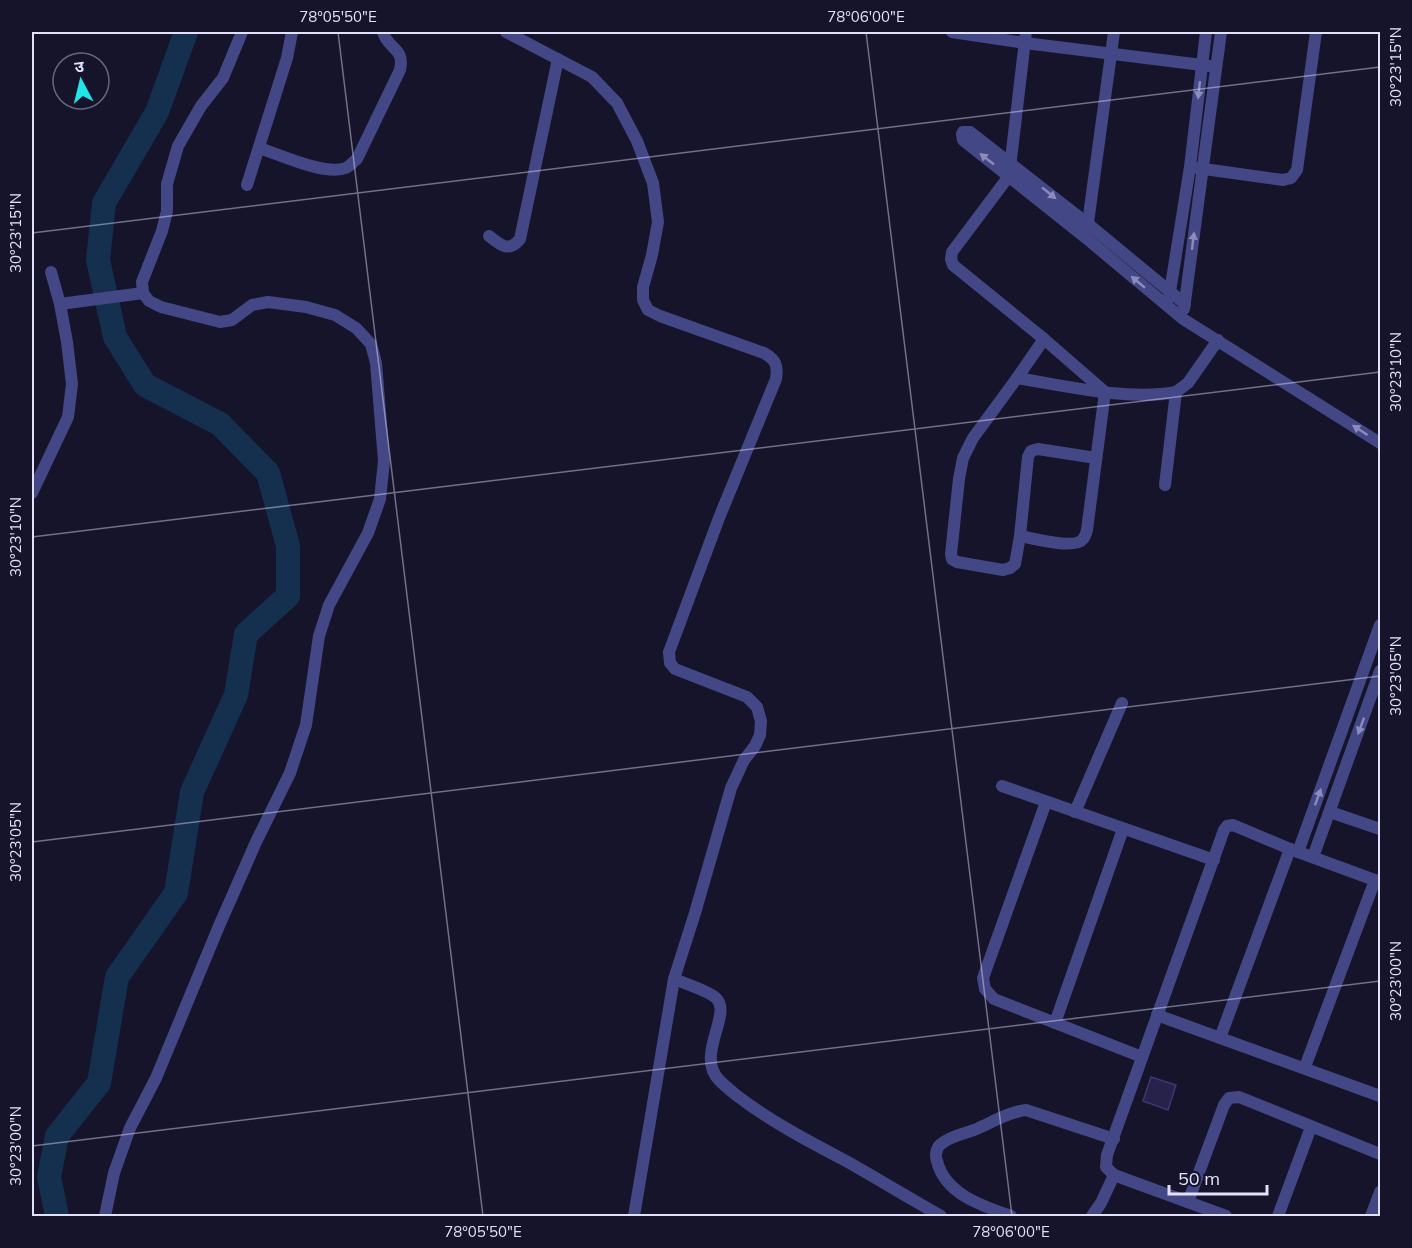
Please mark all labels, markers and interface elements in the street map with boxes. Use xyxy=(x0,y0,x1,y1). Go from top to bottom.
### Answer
text: 78°05'50"E xyxy=(299,7,377,26)
text: 78°06'00"E xyxy=(827,7,905,26)
text: 30°23'15"N xyxy=(1386,27,1405,107)
north arrow xyxy=(51,51,111,111)
text: उ xyxy=(73,56,86,77)
one-way arrow xyxy=(1194,80,1204,99)
one-way arrow xyxy=(979,152,995,165)
one-way arrow xyxy=(1041,187,1057,200)
text: 30°23'15"N xyxy=(6,193,25,273)
one-way arrow xyxy=(1189,231,1198,250)
one-way arrow xyxy=(1130,275,1146,288)
text: 30°23'10"N xyxy=(1386,332,1405,412)
one-way arrow xyxy=(1352,424,1368,435)
text: 30°23'10"N xyxy=(6,497,25,577)
text: 30°23'05"N xyxy=(1386,636,1405,716)
one-way arrow xyxy=(1355,717,1365,735)
one-way arrow xyxy=(1314,788,1324,806)
text: 30°23'05"N xyxy=(6,802,25,882)
text: 30°23'00"N xyxy=(1386,941,1405,1021)
text: 30°23'00"N xyxy=(6,1106,25,1186)
scale bar xyxy=(1169,1158,1266,1196)
text: 50 m xyxy=(1178,1167,1220,1190)
text: 78°05'50"E xyxy=(444,1222,522,1241)
text: 78°06'00"E xyxy=(972,1222,1050,1241)

